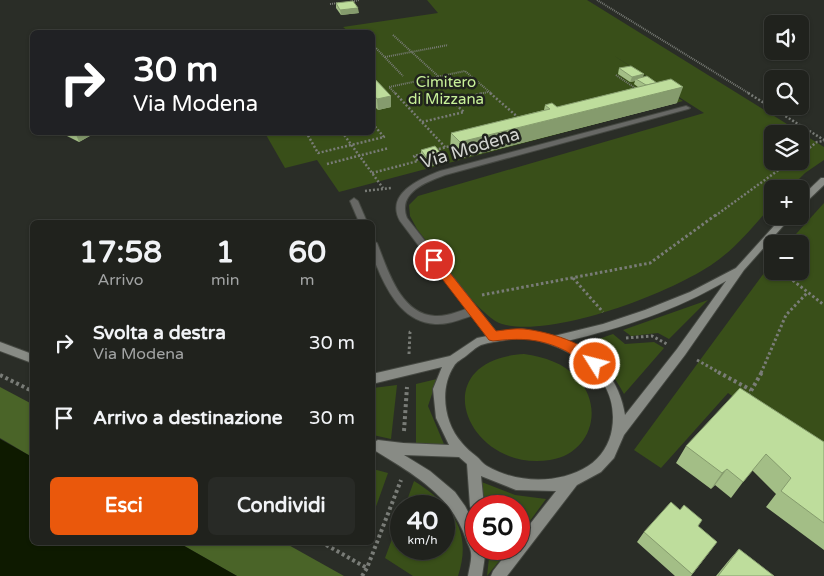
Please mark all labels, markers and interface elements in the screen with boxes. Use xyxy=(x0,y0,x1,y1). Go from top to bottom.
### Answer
map controls xyxy=(764,15,809,280)
button: sound xyxy=(764,15,809,60)
text: 30 m xyxy=(133,49,218,91)
icon: right xyxy=(50,50,115,115)
button: search xyxy=(764,70,809,115)
park label: Cimitero di Mizzana xyxy=(408,73,484,108)
text: Via Modena xyxy=(133,91,258,117)
street label: Via Modena xyxy=(418,123,522,173)
button: layers xyxy=(764,125,809,170)
button: + xyxy=(764,180,809,225)
text: 17:58 xyxy=(79,234,162,271)
text: 1 xyxy=(216,234,235,271)
text: 60 xyxy=(288,234,326,271)
button: − xyxy=(764,235,809,280)
pin xyxy=(413,239,455,281)
icon: arrive xyxy=(420,246,448,274)
text: Arrivo xyxy=(97,270,144,290)
text: min xyxy=(211,270,239,290)
text: m xyxy=(300,270,315,290)
text: Svolta a destra xyxy=(93,322,226,344)
icon: right xyxy=(50,329,78,357)
text: 30 m xyxy=(309,332,355,354)
position arrow xyxy=(568,337,620,389)
text: Via Modena xyxy=(93,344,184,364)
icon: arrive xyxy=(50,404,78,432)
text: Arrivo a destinazione xyxy=(93,407,283,429)
text: 30 m xyxy=(309,407,355,429)
button: Esci xyxy=(50,477,198,535)
button: Condividi xyxy=(208,477,355,535)
speed limit sign: 50 xyxy=(465,495,530,560)
text: 40 xyxy=(407,506,438,536)
text: km/h xyxy=(407,533,438,547)

